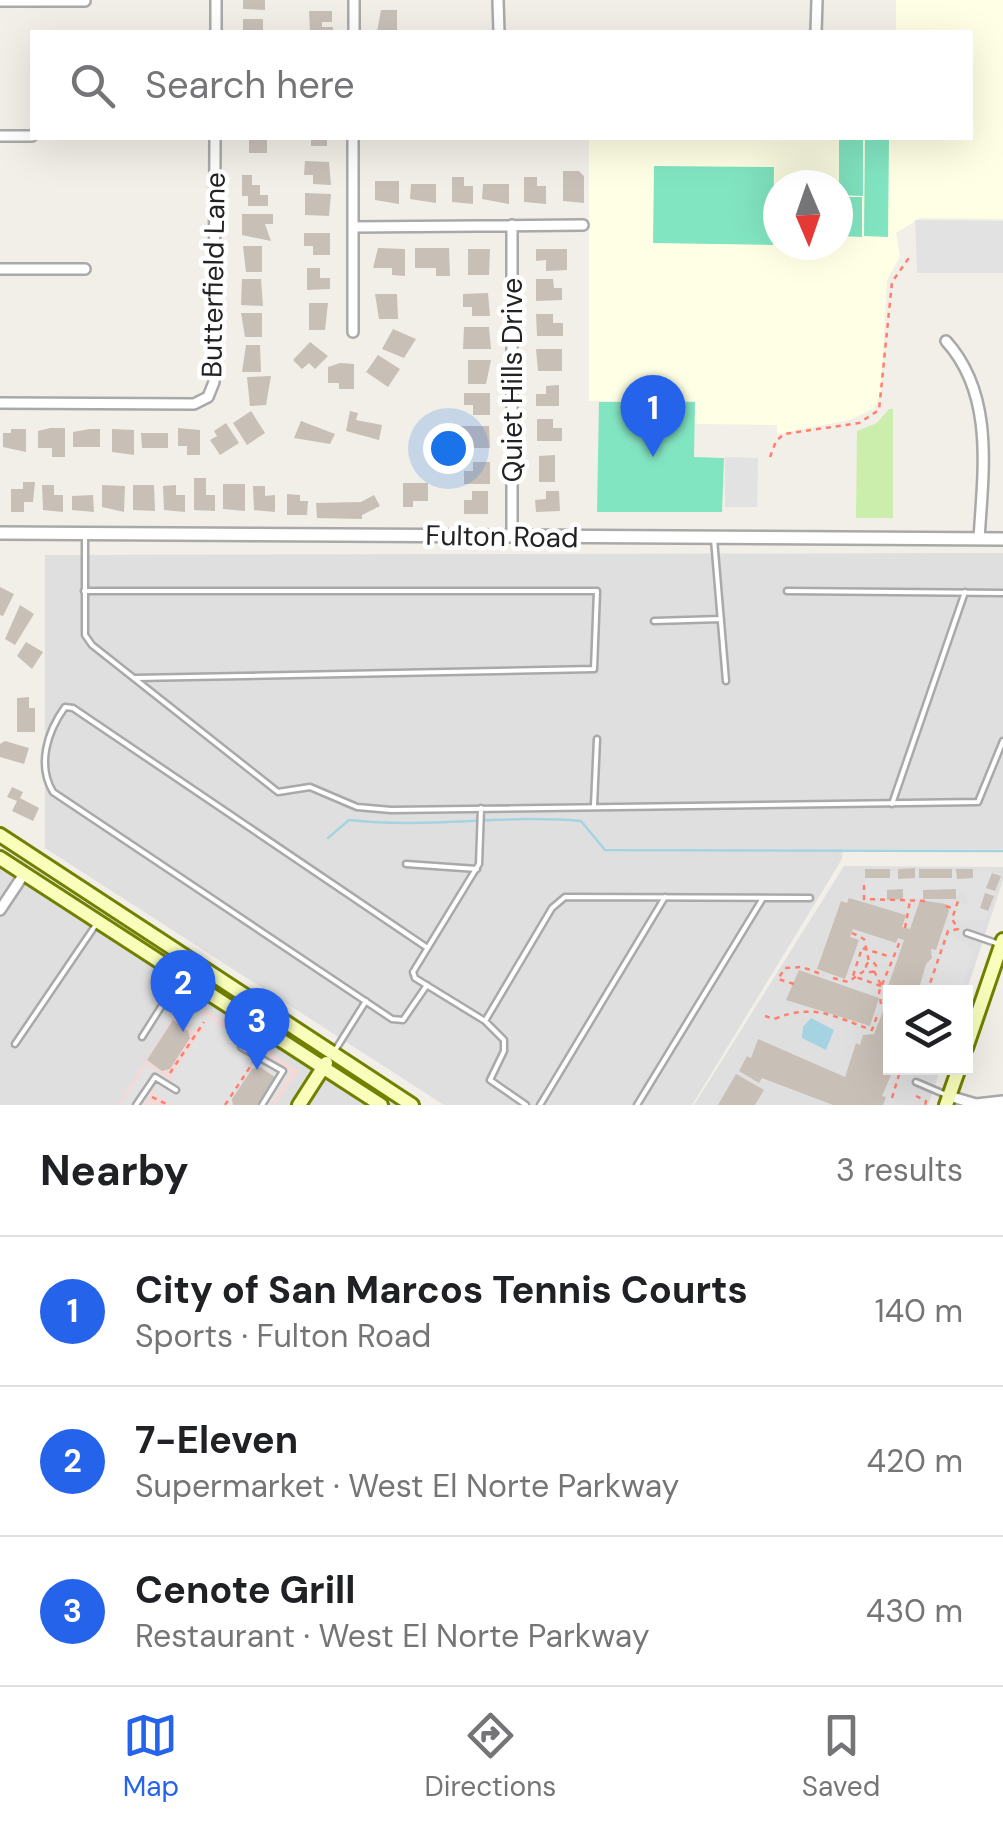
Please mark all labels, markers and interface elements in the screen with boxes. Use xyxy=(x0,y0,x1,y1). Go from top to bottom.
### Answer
search box xyxy=(30,30,973,140)
icon: search xyxy=(65,58,120,113)
text: Search here xyxy=(145,60,355,110)
north arrow xyxy=(763,170,853,260)
street label: Butterfield Lane xyxy=(193,172,234,378)
street label: Quiet Hills Drive xyxy=(494,278,531,482)
pin: 1 xyxy=(620,374,686,457)
your location xyxy=(423,423,474,474)
street label: Fulton Road xyxy=(425,517,579,556)
pin: 2 xyxy=(150,950,216,1032)
map controls xyxy=(883,985,973,1075)
button: layers xyxy=(883,985,973,1075)
pin: 3 xyxy=(224,988,290,1070)
text: Nearby xyxy=(40,1143,189,1198)
text: 3 results xyxy=(836,1149,963,1191)
text: City of San Marcos Tennis Courts xyxy=(135,1265,748,1315)
text: 1 xyxy=(67,1290,78,1332)
text: 140 m xyxy=(875,1290,963,1332)
text: Sports · Fulton Road xyxy=(135,1315,431,1357)
text: 7-Eleven xyxy=(135,1415,298,1465)
text: 2 xyxy=(63,1440,82,1482)
text: 420 m xyxy=(867,1440,963,1482)
text: Supermarket · West El Norte Parkway xyxy=(135,1465,679,1507)
text: Cenote Grill xyxy=(135,1565,355,1615)
text: 3 xyxy=(63,1590,82,1632)
text: 430 m xyxy=(866,1590,963,1632)
text: Restaurant · West El Norte Parkway xyxy=(135,1615,650,1657)
tab: Map xyxy=(123,1708,179,1805)
tab: Directions xyxy=(425,1708,556,1805)
tab: Saved xyxy=(802,1708,880,1805)

